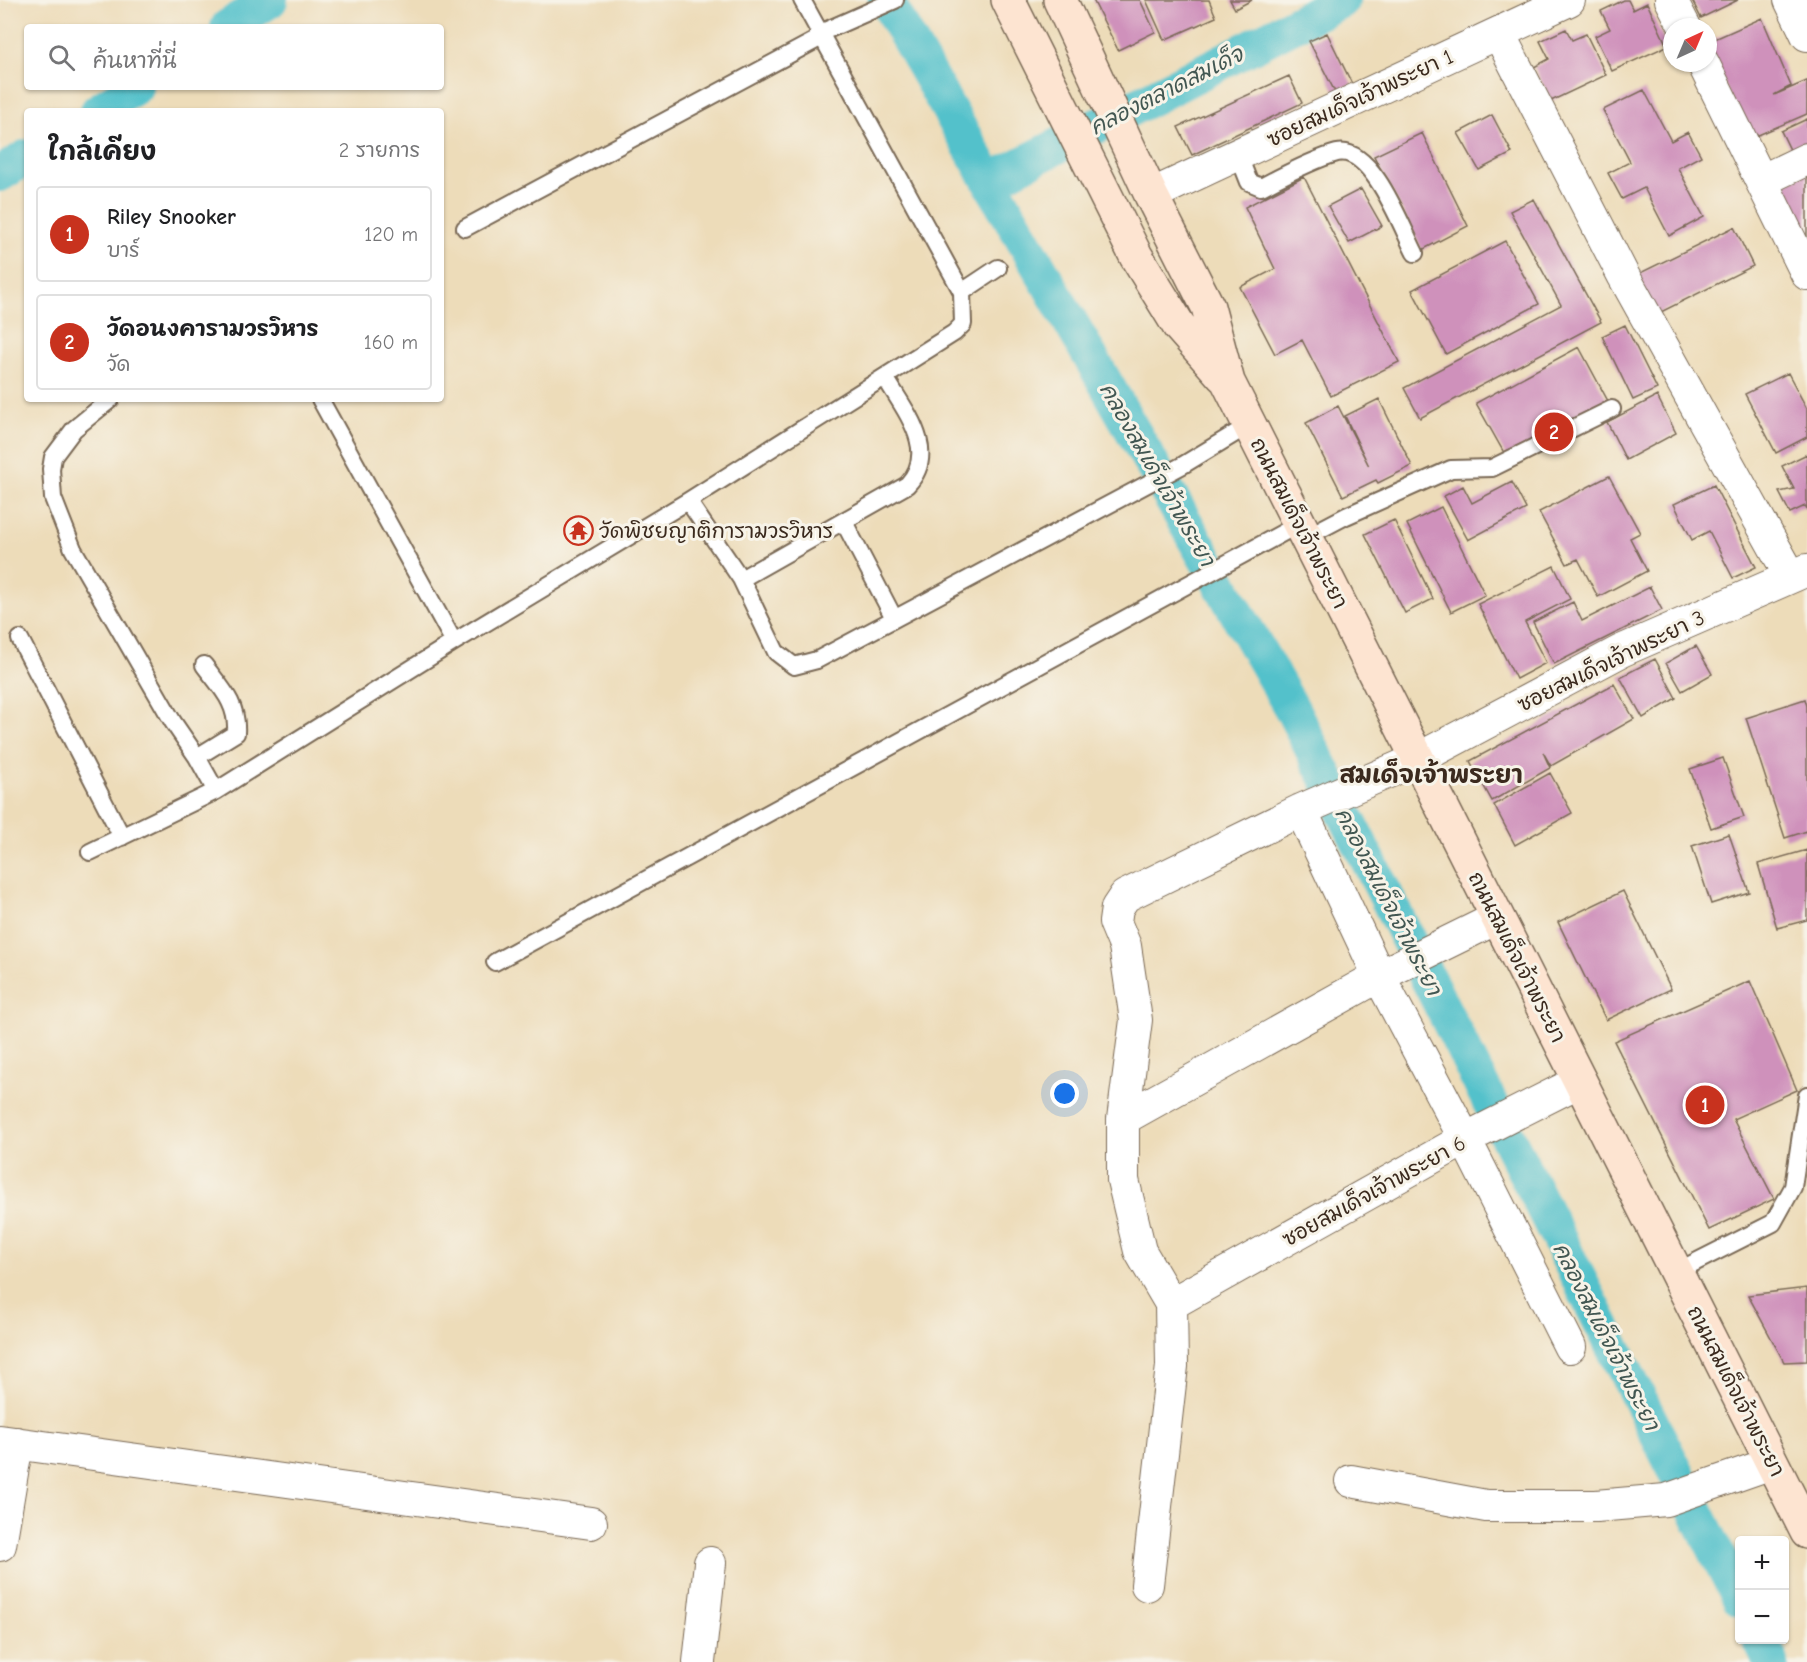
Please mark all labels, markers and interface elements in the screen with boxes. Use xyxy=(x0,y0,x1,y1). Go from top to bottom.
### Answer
north arrow xyxy=(1663,18,1717,72)
search box xyxy=(24,24,444,90)
water label: คลองตลาดสมเด็จ xyxy=(1085,38,1249,141)
icon: search xyxy=(45,41,78,74)
street label: ซอยสมเด็จเจ้าพระยา 1 xyxy=(1263,43,1457,152)
text: ค้นหาที่นี่ xyxy=(93,48,177,74)
text: ใกล้เคียง xyxy=(48,137,156,167)
text: 2 รายการ xyxy=(339,139,420,162)
text: Riley Snooker xyxy=(107,204,236,230)
text: 1 xyxy=(66,223,73,246)
text: 120 m xyxy=(364,223,418,246)
text: บาร์ xyxy=(107,239,140,262)
text: วัดอนงคารามวรวิหาร xyxy=(107,316,319,342)
text: 2 xyxy=(65,331,74,354)
text: 160 m xyxy=(364,331,418,354)
text: วัด xyxy=(107,353,130,376)
water label: คลองสมเด็จเจ้าพระยา xyxy=(1094,377,1223,572)
pin: 2 xyxy=(1534,410,1574,454)
street label: ถนนสมเด็จเจ้าพระยา xyxy=(1245,433,1353,612)
temple icon: วัดพิชยญาติการามวรวิหาร xyxy=(562,515,594,547)
place label: วัดพิชยญาติการามวรวิหาร xyxy=(599,519,833,543)
street label: ซอยสมเด็จเจ้าพระยา 3 xyxy=(1513,604,1708,717)
district label: สมเด็จเจ้าพระยา xyxy=(1339,758,1523,789)
water label: คลองสมเด็จเจ้าพระยา xyxy=(1330,802,1449,1001)
street label: ถนนสมเด็จเจ้าพระยา xyxy=(1463,867,1571,1046)
your location xyxy=(1050,1079,1079,1108)
pin: 1 xyxy=(1686,1082,1724,1128)
street label: ซอยสมเด็จเจ้าพระยา 6 xyxy=(1278,1130,1470,1251)
water label: คลองสมเด็จเจ้าพระยา xyxy=(1548,1237,1667,1436)
street label: ถนนสมเด็จเจ้าพระยา xyxy=(1682,1301,1790,1480)
map controls xyxy=(1735,1536,1789,1644)
button: + xyxy=(1735,1536,1789,1590)
button: − xyxy=(1735,1590,1789,1644)

